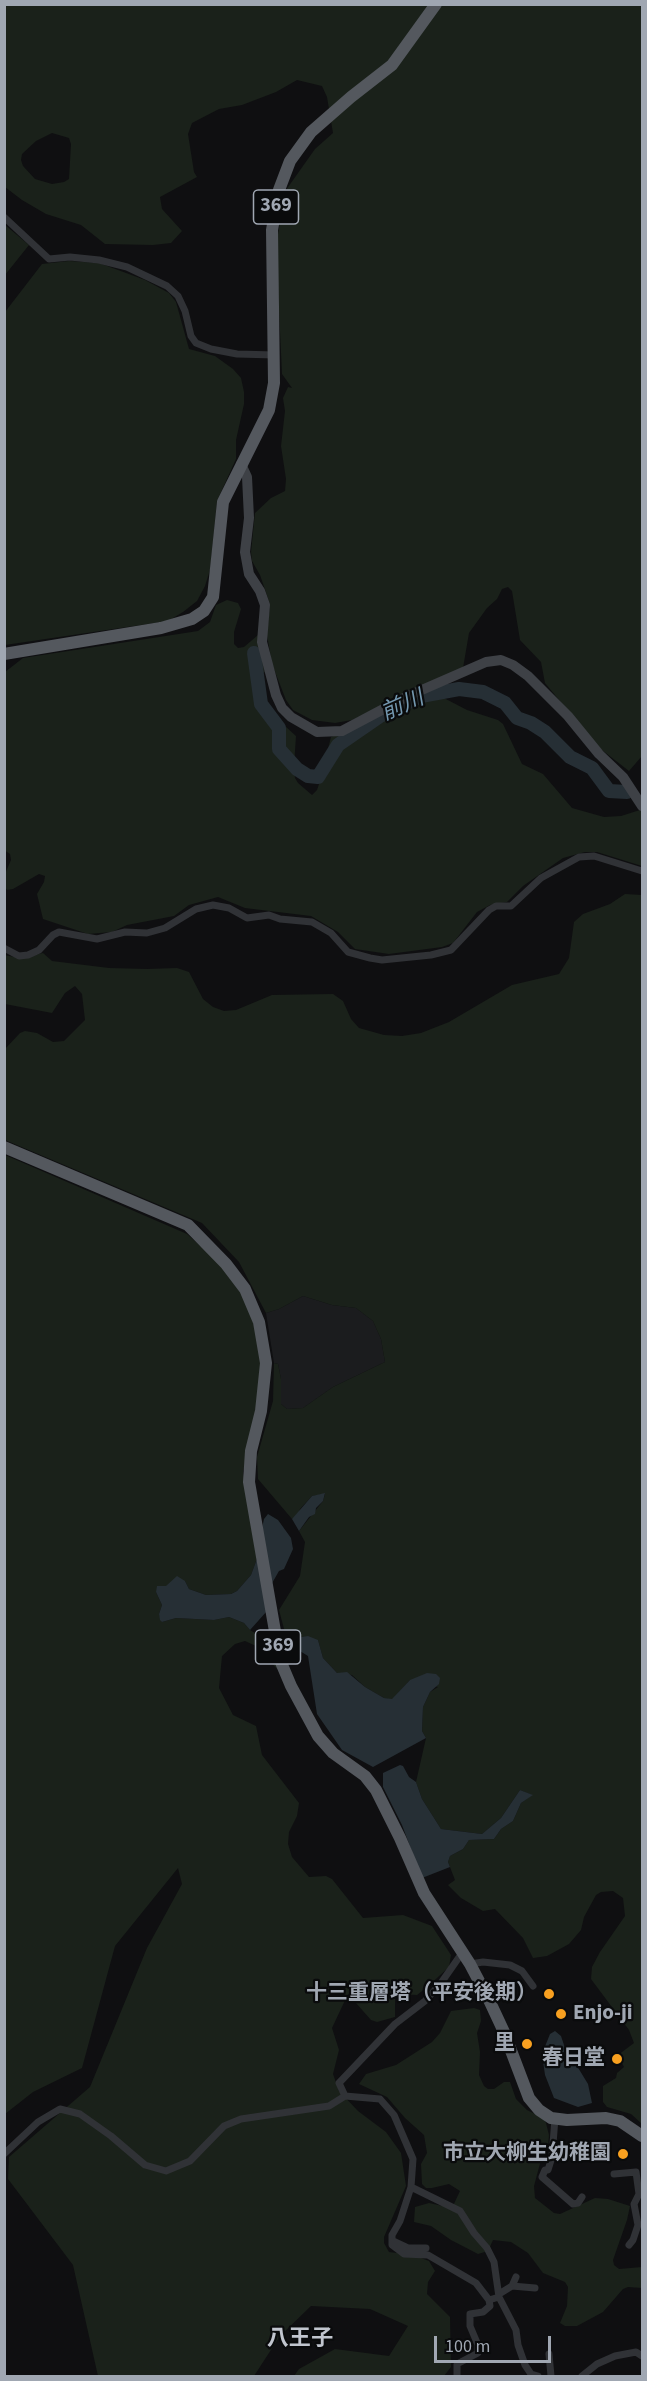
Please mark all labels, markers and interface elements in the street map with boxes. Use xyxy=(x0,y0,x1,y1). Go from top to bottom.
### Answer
road number: 369 xyxy=(254,190,298,224)
water label: 前川 xyxy=(378,686,428,728)
road number: 369 xyxy=(256,1630,300,1664)
place label: 十三重層塔（平安後期） xyxy=(306,1981,537,2007)
marker: 十三重層塔（平安後期） xyxy=(542,1987,556,2001)
place label: Enjo-ji xyxy=(573,2001,633,2027)
marker: Enjo-ji xyxy=(554,2007,568,2021)
place label: 里 xyxy=(494,2031,515,2057)
marker: 里 xyxy=(520,2037,534,2051)
place label: 春日堂 xyxy=(542,2046,605,2072)
marker: 春日堂 xyxy=(610,2052,624,2066)
place label: 市立大柳生幼稚園 xyxy=(443,2141,611,2167)
marker: 市立大柳生幼稚園 xyxy=(616,2147,630,2161)
scale bar xyxy=(437,2324,554,2362)
district label: 八王子 xyxy=(267,2327,333,2353)
text: 100 m xyxy=(445,2334,490,2359)

